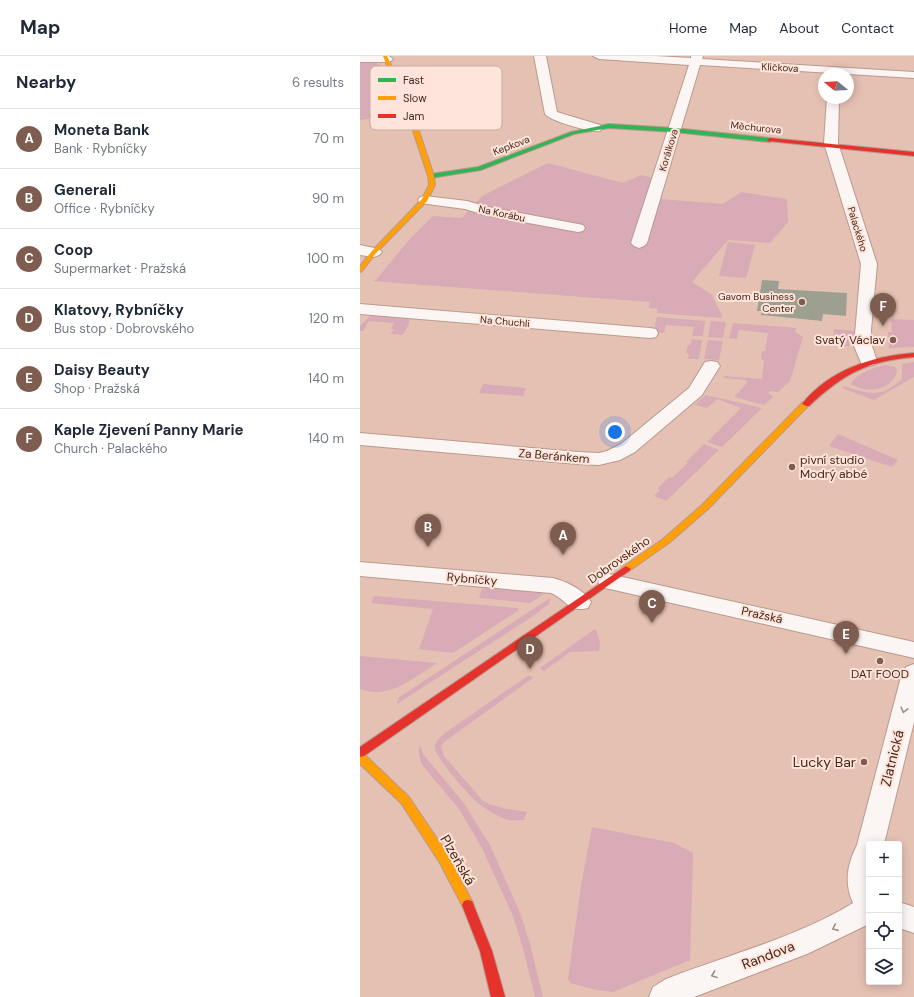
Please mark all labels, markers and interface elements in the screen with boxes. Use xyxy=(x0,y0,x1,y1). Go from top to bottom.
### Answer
text: Map xyxy=(20,15,60,40)
text: Home xyxy=(669,19,707,37)
text: Map xyxy=(729,19,757,37)
text: About xyxy=(779,19,819,37)
text: Contact xyxy=(841,19,894,37)
street label: Kličkova xyxy=(761,60,799,75)
legend xyxy=(370,66,502,130)
north arrow xyxy=(818,68,854,104)
text: Nearby xyxy=(16,71,76,93)
text: Fast xyxy=(403,73,424,87)
text: 6 results xyxy=(292,74,344,91)
text: Slow xyxy=(403,91,427,105)
text: Jam xyxy=(403,109,424,123)
street label: Měchurova xyxy=(730,118,782,137)
text: Moneta Bank xyxy=(54,120,150,140)
street label: Korálkova xyxy=(656,127,681,173)
text: A xyxy=(24,130,34,147)
text: 70 m xyxy=(313,130,344,147)
street label: Kepkova xyxy=(491,133,531,158)
text: Bank · Rybníčky xyxy=(54,140,147,157)
text: Generali xyxy=(54,180,116,200)
text: B xyxy=(25,190,33,207)
text: 90 m xyxy=(312,190,344,207)
text: Office · Rybníčky xyxy=(54,200,155,217)
street label: Na Korábu xyxy=(477,202,527,225)
street label: Palackého xyxy=(845,205,871,253)
text: Coop xyxy=(54,240,93,260)
text: C xyxy=(24,250,34,267)
text: 100 m xyxy=(307,250,344,267)
text: Supermarket · Pražská xyxy=(54,260,186,277)
place label: Gavom Business Center xyxy=(718,290,794,315)
pin: F xyxy=(870,293,896,326)
marker: Gavom Business Center xyxy=(797,297,807,307)
text: Klatovy, Rybníčky xyxy=(54,300,184,320)
text: D xyxy=(24,310,34,327)
text: 120 m xyxy=(309,310,344,327)
street label: Na Chuchli xyxy=(480,313,530,330)
text: Bus stop · Dobrovského xyxy=(54,320,194,337)
place label: Svatý Václav xyxy=(815,332,886,348)
marker: Svatý Václav xyxy=(888,335,898,345)
text: Daisy Beauty xyxy=(54,360,150,380)
text: E xyxy=(25,370,33,387)
text: 140 m xyxy=(308,370,344,387)
text: Shop · Pražská xyxy=(54,380,140,397)
text: Kaple Zjevení Panny Marie xyxy=(54,420,244,440)
your location xyxy=(605,422,625,442)
text: F xyxy=(25,430,33,447)
text: 140 m xyxy=(308,430,344,447)
text: Church · Palackého xyxy=(54,440,168,457)
street label: Za Beránkem xyxy=(518,445,590,467)
place label: pivní studio Modrý abbé xyxy=(800,452,868,482)
marker: pivní studio Modrý abbé xyxy=(787,462,797,472)
pin: B xyxy=(415,514,441,547)
pin: A xyxy=(550,522,576,555)
street label: Dobrovského xyxy=(585,533,653,587)
street label: Rybníčky xyxy=(446,569,498,589)
pin: C xyxy=(639,590,665,623)
street label: Pražská xyxy=(740,603,784,627)
pin: E xyxy=(833,621,859,654)
pin: D xyxy=(517,636,543,669)
marker: DAT FOOD xyxy=(875,656,885,666)
place label: DAT FOOD xyxy=(851,666,909,682)
one-way arrow xyxy=(901,707,909,714)
street label: Zlatnická xyxy=(876,728,908,788)
place label: Lucky Bar xyxy=(793,753,856,771)
marker: Lucky Bar xyxy=(859,757,869,767)
street label: Plzeňská xyxy=(436,832,480,888)
map controls xyxy=(866,841,902,985)
button: + xyxy=(866,841,902,877)
button: − xyxy=(866,877,902,913)
button: locate xyxy=(866,913,902,949)
one-way arrow xyxy=(832,923,839,931)
street label: Randova xyxy=(739,937,797,973)
button: layers xyxy=(866,949,902,985)
one-way arrow xyxy=(711,971,718,979)

